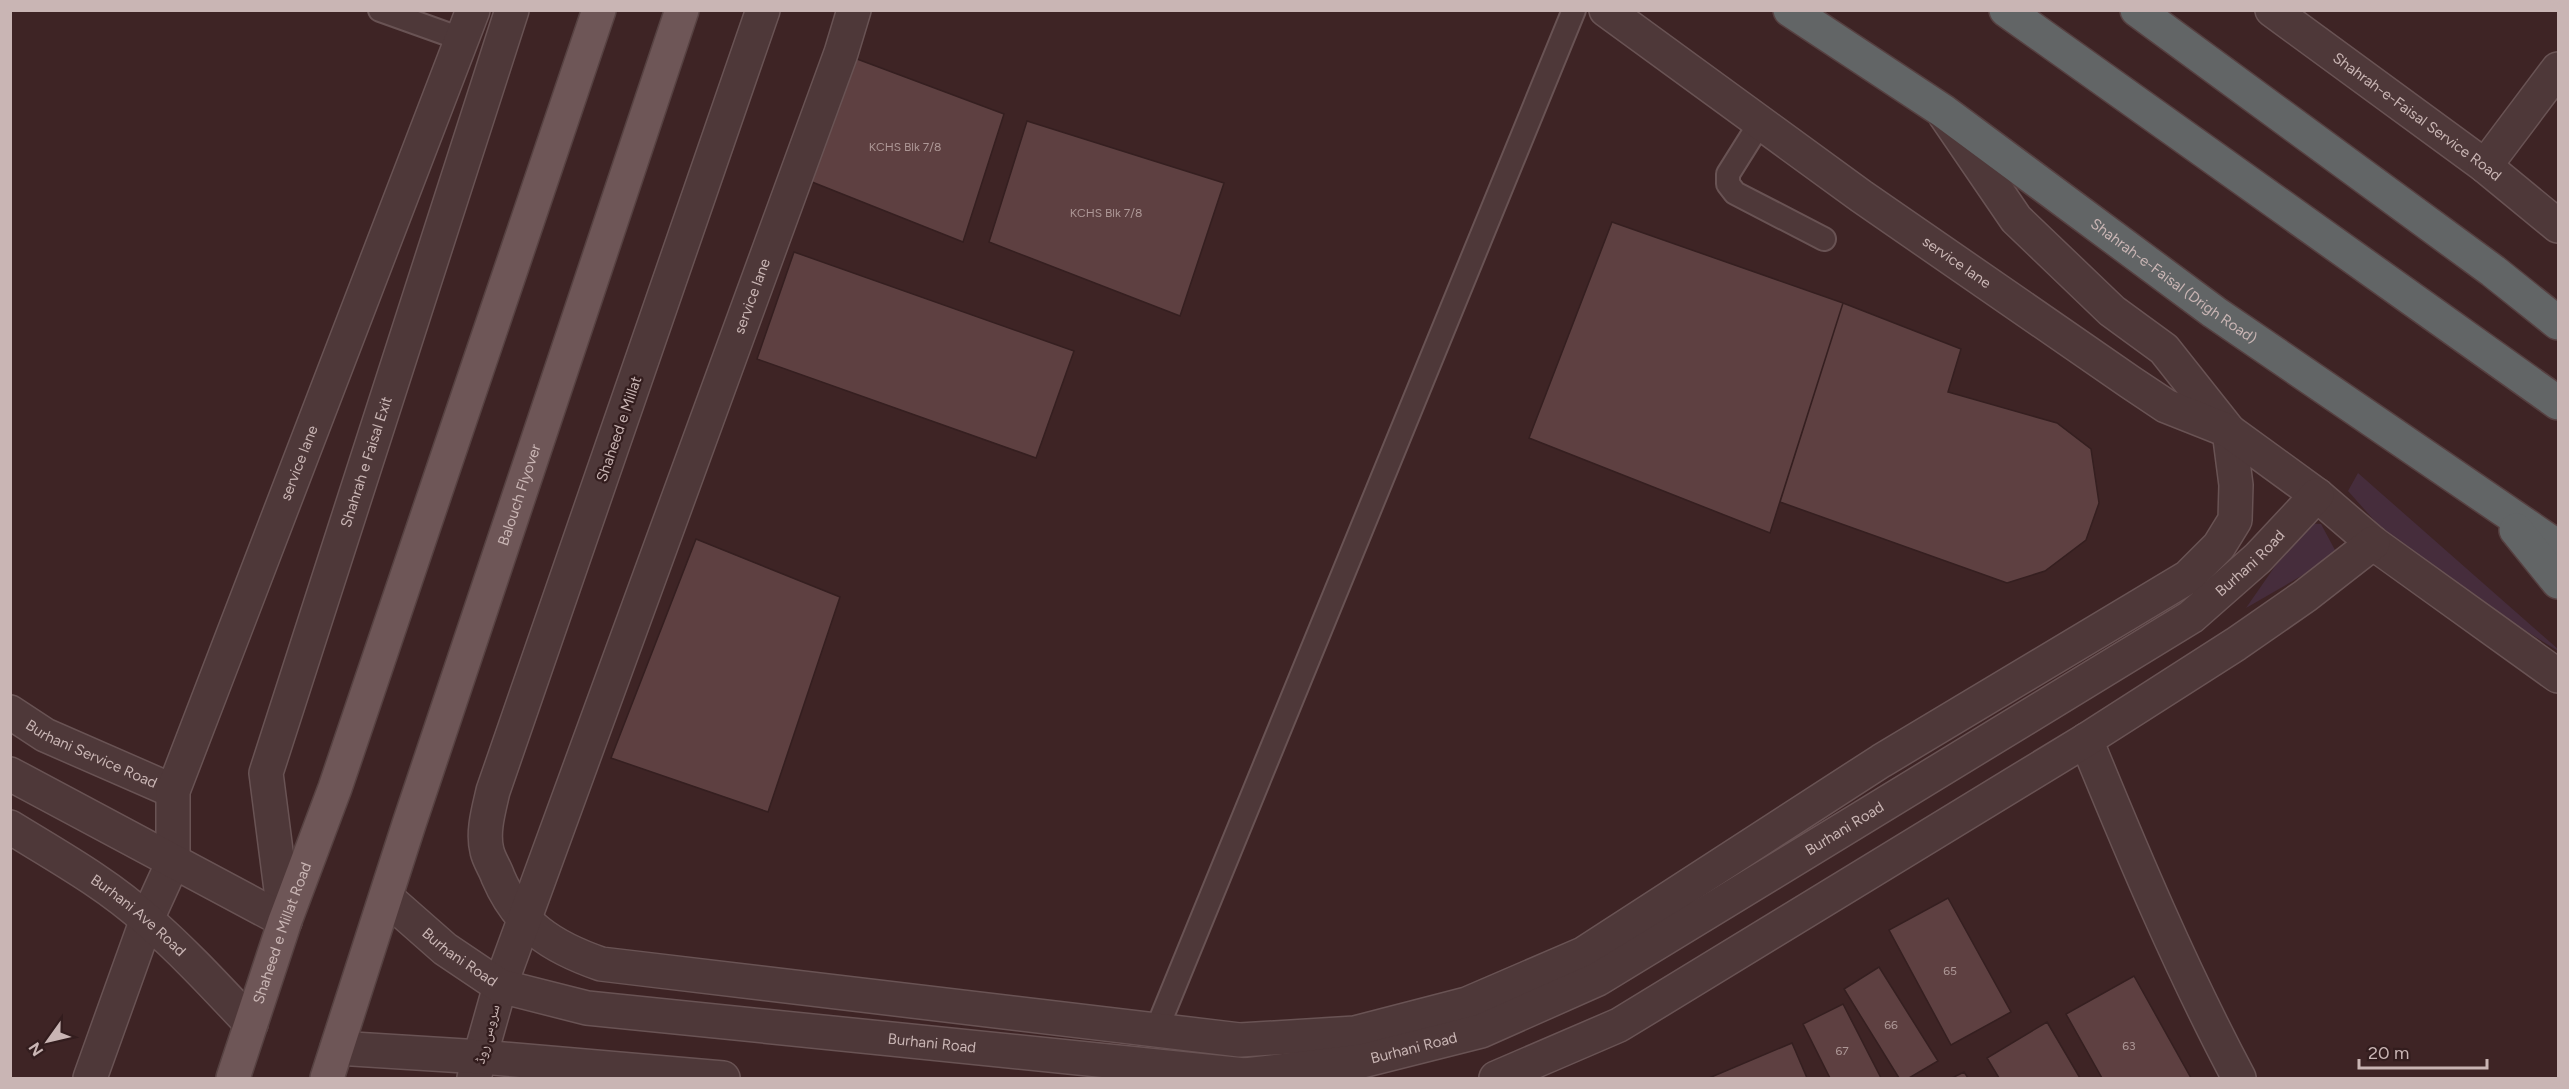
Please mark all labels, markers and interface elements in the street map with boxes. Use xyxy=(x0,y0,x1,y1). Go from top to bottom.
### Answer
street label: Shahrah-e-Faisal Service Road xyxy=(2329,49,2505,185)
house number: KCHS Blk 7/8 xyxy=(869,140,941,154)
house number: KCHS Blk 7/8 xyxy=(1070,206,1142,220)
street label: Shahrah-e-Faisal (Drigh Road) xyxy=(2087,215,2260,348)
street label: service lane xyxy=(1919,232,1994,292)
street label: service lane xyxy=(730,256,774,336)
street label: Shaheed e Millat xyxy=(593,374,646,484)
street label: Shahrah e Faisal Exit xyxy=(337,394,396,530)
street label: service lane xyxy=(276,423,322,503)
street label: Balouch Flyover xyxy=(494,442,545,548)
street label: Burhani Road xyxy=(2212,526,2289,600)
street label: Burhani Service Road xyxy=(22,716,160,792)
street label: Burhani Road xyxy=(1802,798,1887,859)
street label: Shaheed e Millat Road xyxy=(249,860,315,1006)
street label: Burhani Ave Road xyxy=(87,871,189,960)
street label: Burhani Road xyxy=(418,924,501,991)
house number: 65 xyxy=(1943,964,1957,978)
street label: سروس روڈ xyxy=(470,1002,505,1066)
north arrow xyxy=(18,1011,78,1071)
house number: 66 xyxy=(1884,1018,1898,1032)
street label: Burhani Road xyxy=(1369,1028,1459,1067)
street label: Burhani Road xyxy=(887,1030,977,1057)
scale bar xyxy=(2359,1032,2486,1070)
text: N xyxy=(25,1039,47,1060)
house number: 63 xyxy=(2122,1039,2136,1053)
text: 20 m xyxy=(2368,1042,2409,1064)
house number: 67 xyxy=(1835,1044,1849,1058)

